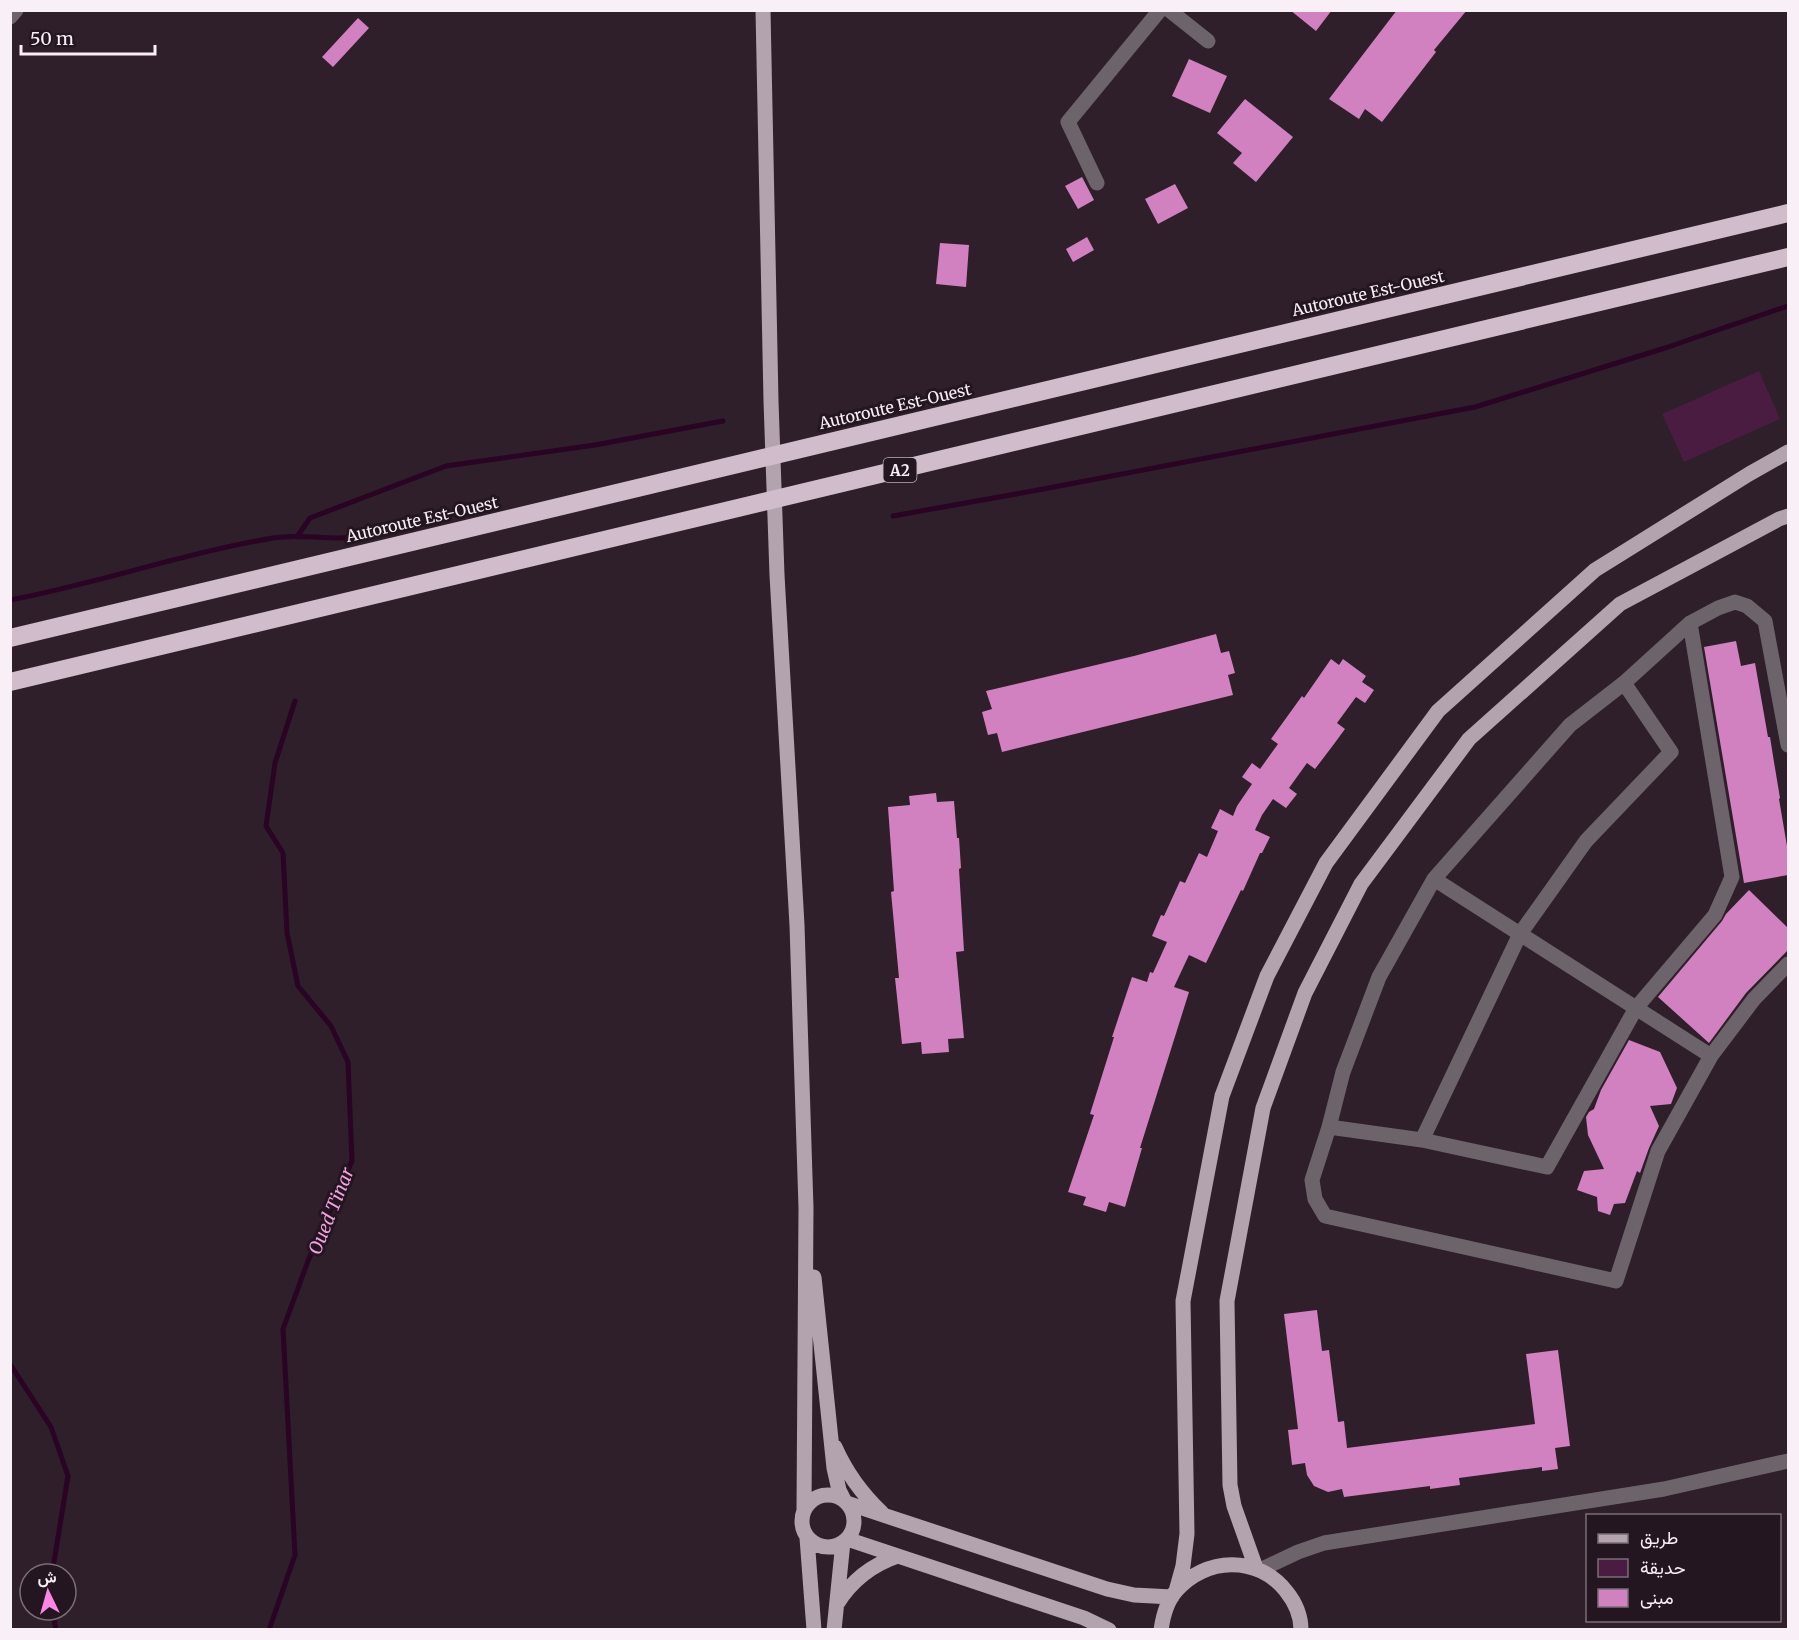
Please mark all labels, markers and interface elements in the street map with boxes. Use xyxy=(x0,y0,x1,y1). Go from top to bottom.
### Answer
scale bar xyxy=(21,18,154,56)
text: 50 m xyxy=(30,27,74,50)
street label: Autoroute Est-Ouest xyxy=(1289,266,1447,320)
street label: Autoroute Est-Ouest xyxy=(816,379,974,433)
road number: A2 xyxy=(884,458,916,482)
street label: Autoroute Est-Ouest xyxy=(343,492,501,546)
water label: Oued Tinar xyxy=(303,1163,359,1258)
legend xyxy=(1586,1514,1781,1622)
text: طريق xyxy=(1640,1526,1678,1549)
text: حديقة xyxy=(1640,1556,1686,1579)
north arrow xyxy=(18,1562,78,1622)
text: ش xyxy=(36,1566,57,1588)
text: مبنى xyxy=(1640,1586,1674,1609)

